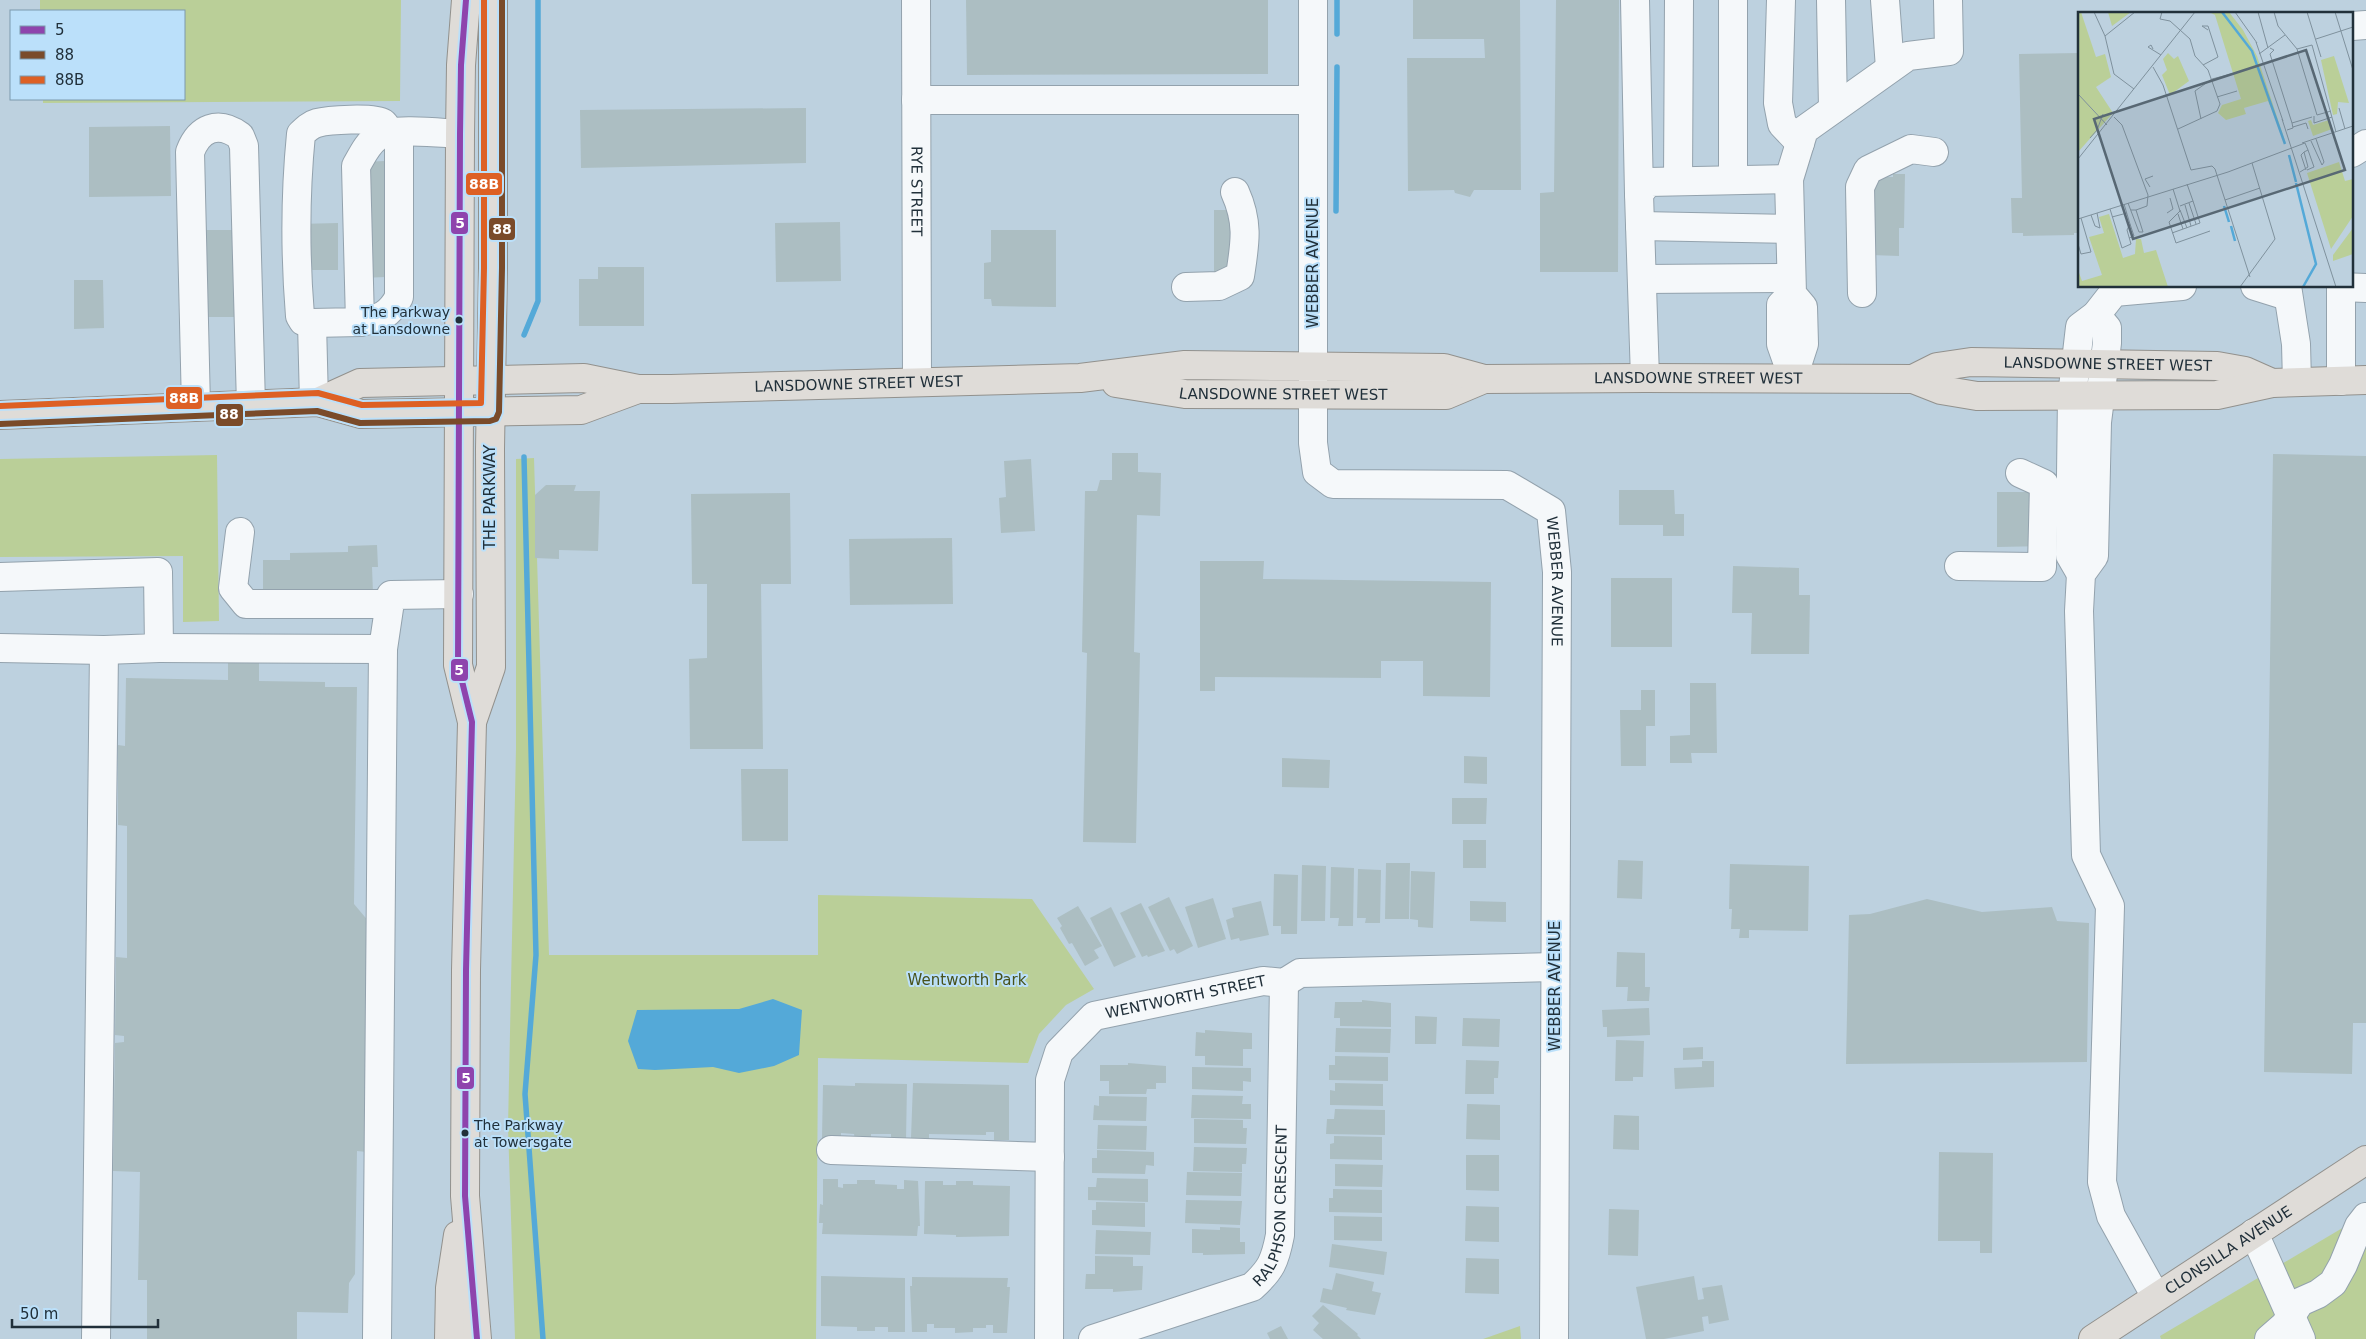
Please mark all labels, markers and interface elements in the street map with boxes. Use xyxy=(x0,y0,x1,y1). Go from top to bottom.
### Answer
legend xyxy=(10,10,185,100)
inset map xyxy=(2078,12,2354,288)
text: 5 xyxy=(55,21,65,39)
text: 88 xyxy=(55,46,74,64)
text: 88B xyxy=(55,71,84,89)
street label: RYE STREET xyxy=(907,146,926,237)
line badge: 88B xyxy=(465,172,503,196)
text: 88B xyxy=(469,176,499,192)
street label: WEBBER AVENUE xyxy=(1304,198,1322,328)
line badge: 5 xyxy=(450,211,469,235)
text: 5 xyxy=(455,215,465,231)
line badge: 88 xyxy=(488,217,516,241)
text: 88 xyxy=(492,221,512,237)
place label: The Parkway at Lansdowne xyxy=(353,304,450,337)
marker: The Parkway at Lansdowne xyxy=(454,315,464,325)
street label: LANSDOWNE STREET WEST xyxy=(2003,354,2213,375)
street label: LANSDOWNE STREET WEST xyxy=(1594,369,1803,388)
street label: LANSDOWNE STREET WEST xyxy=(754,372,964,396)
street label: LANSDOWNE STREET WEST xyxy=(1178,384,1388,404)
line badge: 88B xyxy=(165,386,203,410)
text: 88B xyxy=(169,390,199,406)
line badge: 88 xyxy=(215,403,244,427)
text: 88 xyxy=(219,406,239,422)
street label: THE PARKWAY xyxy=(481,444,499,551)
street label: WEBBER AVENUE xyxy=(1543,516,1566,647)
line badge: 5 xyxy=(450,658,469,682)
text: 5 xyxy=(454,662,464,678)
street label: WEBBER AVENUE xyxy=(1546,921,1564,1051)
park label: Wentworth Park xyxy=(908,971,1027,989)
street label: WENTWORTH STREET xyxy=(1104,972,1268,1022)
line badge: 5 xyxy=(456,1066,475,1090)
text: 5 xyxy=(461,1070,471,1086)
place label: The Parkway at Towersgate xyxy=(473,1117,572,1150)
street label: RALPHSON CRESCENT xyxy=(1249,1124,1291,1290)
marker: The Parkway at Towersgate xyxy=(460,1128,470,1138)
street label: CLONSILLA AVENUE xyxy=(2162,1202,2295,1298)
scale bar xyxy=(12,1296,159,1328)
text: 50 m xyxy=(20,1305,58,1323)

